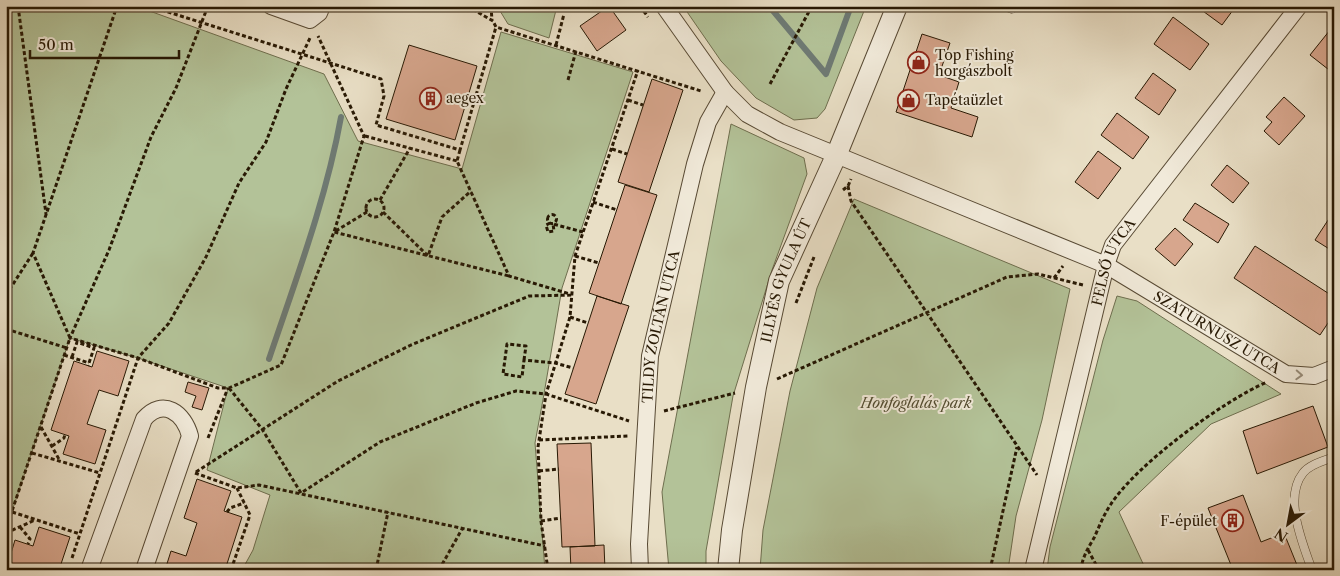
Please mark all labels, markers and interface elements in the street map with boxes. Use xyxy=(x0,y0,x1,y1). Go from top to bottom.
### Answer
scale bar xyxy=(30,28,179,60)
text: 50 m xyxy=(38,35,74,54)
place label: Top Fishing horgászbolt xyxy=(935,46,1014,80)
shop icon: Top Fishing horgászbolt xyxy=(907,51,931,75)
building icon: aegex xyxy=(418,86,442,110)
shop icon: Tapétaüzlet xyxy=(897,88,921,112)
place label: aegex xyxy=(446,89,485,107)
place label: Tapétaüzlet xyxy=(925,91,1003,109)
street label: FELSŐ UTCA xyxy=(1088,214,1140,308)
street label: ILLYÉS GYULA ÚT xyxy=(757,215,815,344)
street label: TILDY ZOLTÁN UTCA xyxy=(638,248,684,403)
street label: SZATURNUSZ UTCA xyxy=(1150,287,1284,378)
one-way arrow xyxy=(1295,370,1303,381)
park label: Honfoglalás park xyxy=(860,394,972,412)
north arrow xyxy=(1262,498,1312,548)
building icon: F-épület xyxy=(1221,509,1245,533)
place label: F-épület xyxy=(1160,512,1217,530)
text: N xyxy=(1271,524,1291,546)

